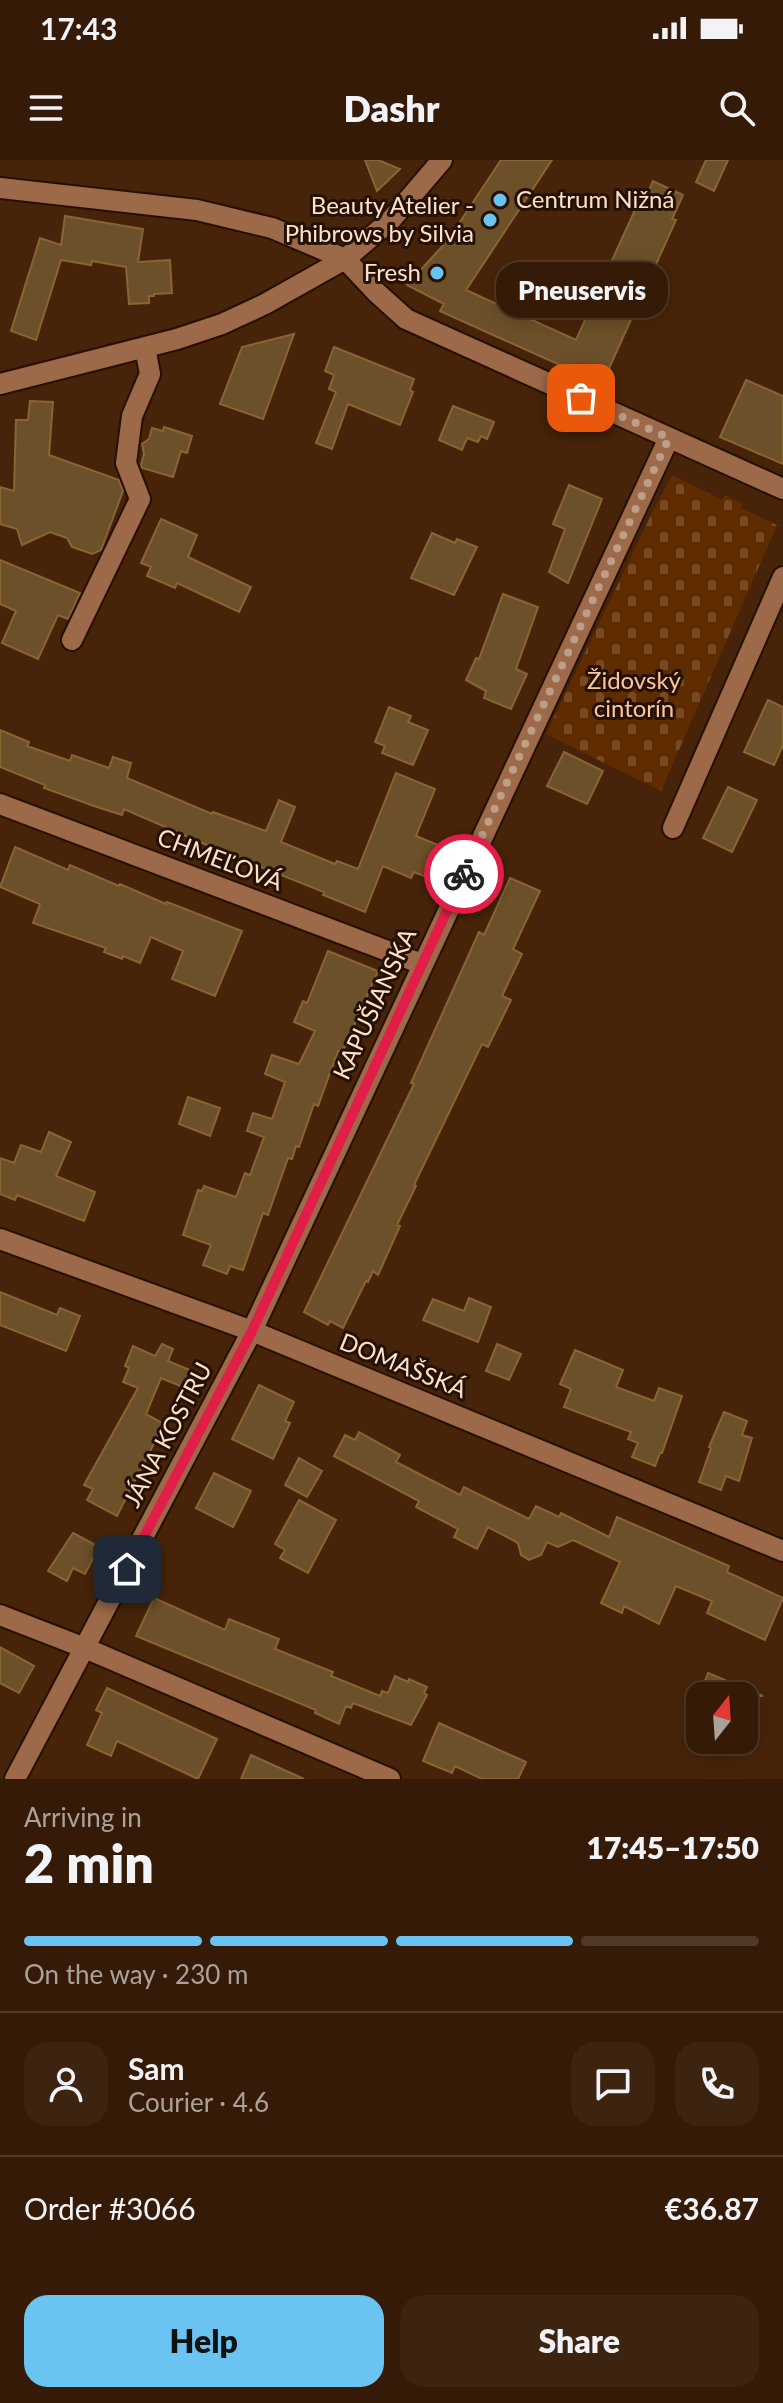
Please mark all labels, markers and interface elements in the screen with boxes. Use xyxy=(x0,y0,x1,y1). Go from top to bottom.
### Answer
text: 17:43 xyxy=(40,10,117,46)
icon: menu xyxy=(24,86,68,130)
text: Dashr xyxy=(344,86,439,130)
icon: search xyxy=(715,86,759,130)
place label: Centrum Nižná xyxy=(516,184,674,213)
place label: Beauty Atelier - Phibrows by Silvia xyxy=(285,190,474,247)
marker: Centrum Nižná xyxy=(491,191,509,209)
marker: Beauty Atelier - Phibrows by Silvia xyxy=(481,211,499,229)
place label: Fresh xyxy=(364,257,421,286)
callout: Pneuservis xyxy=(495,262,667,318)
marker: Fresh xyxy=(428,264,446,282)
text: Pneuservis xyxy=(518,274,646,306)
pin xyxy=(547,364,615,432)
icon: bag xyxy=(559,376,603,420)
park label: Židovský cintorín xyxy=(587,665,682,722)
street label: CHMEĽOVÁ xyxy=(154,821,288,896)
courier xyxy=(424,834,504,914)
icon: bike xyxy=(442,852,486,896)
street label: KAPUŠIANSKA xyxy=(326,922,422,1084)
street label: DOMAŠSKÁ xyxy=(336,1326,472,1403)
street label: JÁNA KOSTRU xyxy=(116,1357,217,1512)
pin xyxy=(93,1535,161,1603)
icon: home xyxy=(105,1547,149,1591)
north arrow xyxy=(686,1682,758,1754)
map controls xyxy=(686,1682,758,1754)
text: Arriving in xyxy=(24,1801,142,1833)
text: 17:45–17:50 xyxy=(586,1829,759,1865)
text: 2 min xyxy=(24,1832,154,1894)
text: On the way · 230 m xyxy=(24,1958,248,1990)
button: person xyxy=(24,2042,108,2126)
button: chat xyxy=(571,2042,655,2126)
button: phone xyxy=(675,2042,759,2126)
text: Sam xyxy=(128,2050,185,2086)
text: Courier · 4.6 xyxy=(128,2086,269,2118)
text: Order #3066 xyxy=(24,2190,196,2226)
text: €36.87 xyxy=(665,2190,759,2226)
button: Help xyxy=(24,2295,384,2387)
button: Share xyxy=(400,2295,759,2387)

